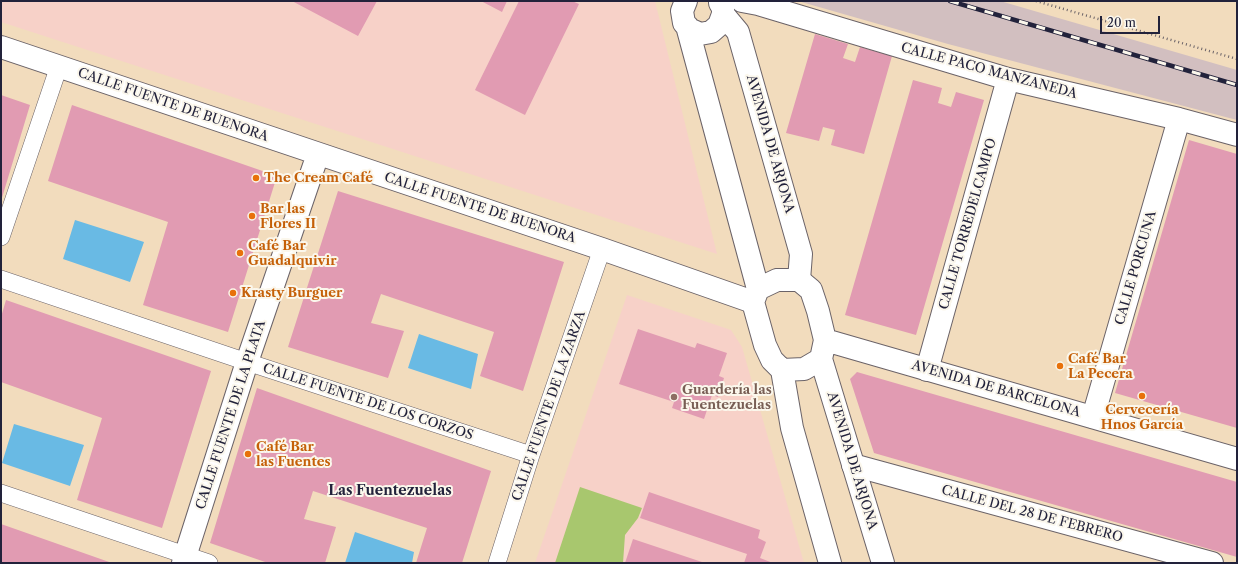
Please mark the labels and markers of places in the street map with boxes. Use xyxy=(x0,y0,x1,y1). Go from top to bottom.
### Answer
place label: The Cream Café xyxy=(264,170,373,186)
marker: The Cream Café xyxy=(251,173,261,183)
place label: Bar las Flores II xyxy=(260,201,316,232)
marker: Bar las Flores II xyxy=(247,211,257,221)
place label: Café Bar Guadalquivir xyxy=(248,238,337,269)
marker: Café Bar Guadalquivir xyxy=(235,248,245,258)
place label: Krasty Burguer xyxy=(241,285,342,301)
marker: Krasty Burguer xyxy=(228,288,238,298)
place label: Café Bar La Pecera xyxy=(1068,351,1133,382)
marker: Café Bar La Pecera xyxy=(1055,361,1065,371)
place label: Guardería las Fuentezuelas xyxy=(682,382,772,413)
marker: Cervecería Hnos García xyxy=(1137,391,1147,401)
marker: Guardería las Fuentezuelas xyxy=(669,392,679,402)
place label: Cervecería Hnos García xyxy=(1101,402,1183,433)
place label: Café Bar las Fuentes xyxy=(256,439,330,470)
marker: Café Bar las Fuentes xyxy=(243,449,253,459)

